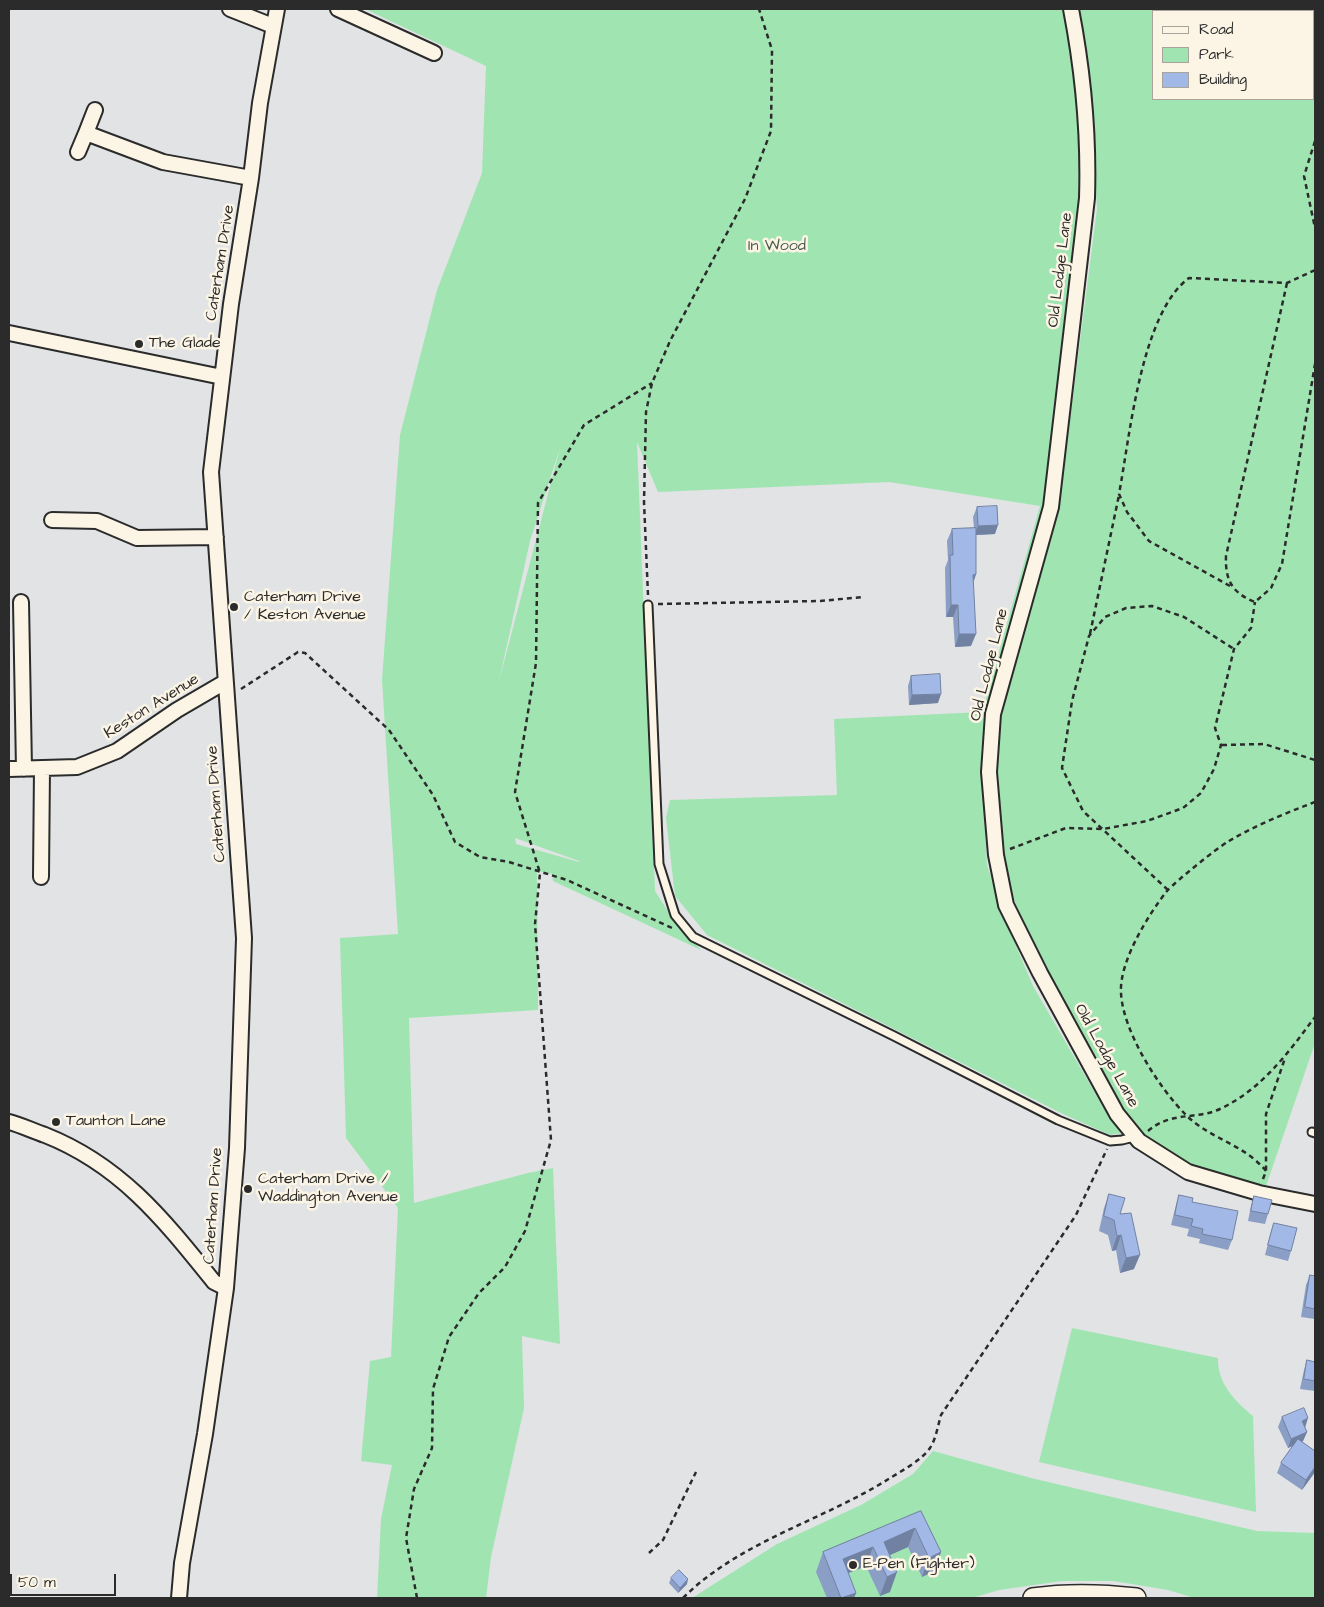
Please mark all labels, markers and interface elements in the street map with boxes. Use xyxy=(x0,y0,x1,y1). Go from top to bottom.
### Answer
legend xyxy=(1152,10,1314,100)
text: Road xyxy=(1199,19,1233,40)
text: Park xyxy=(1199,44,1234,65)
text: Building xyxy=(1199,69,1247,90)
street label: Caterham Drive xyxy=(202,204,240,322)
street label: Old Lodge Lane xyxy=(1044,212,1078,328)
park label: In Wood xyxy=(748,237,806,257)
place label: The Glade xyxy=(149,334,221,354)
marker: The Glade xyxy=(133,338,145,350)
place label: Caterham Drive / Keston Avenue xyxy=(244,588,366,626)
marker: Caterham Drive / Keston Avenue xyxy=(228,601,240,613)
street label: Old Lodge Lane xyxy=(967,607,1013,723)
street label: Keston Avenue xyxy=(101,670,203,744)
street label: Caterham Drive xyxy=(203,745,231,863)
street label: Old Lodge Lane xyxy=(1070,1001,1142,1111)
place label: Taunton Lane xyxy=(66,1112,166,1132)
marker: Taunton Lane xyxy=(50,1116,62,1128)
street label: Caterham Drive xyxy=(200,1147,228,1265)
place label: Caterham Drive / Waddington Avenue xyxy=(258,1170,398,1208)
marker: Caterham Drive / Waddington Avenue xyxy=(242,1183,254,1195)
place label: E-Pen (Fighter) xyxy=(863,1555,975,1575)
marker: E-Pen (Fighter) xyxy=(847,1559,859,1571)
scale bar xyxy=(12,1564,119,1596)
text: 50 m xyxy=(18,1572,56,1593)

